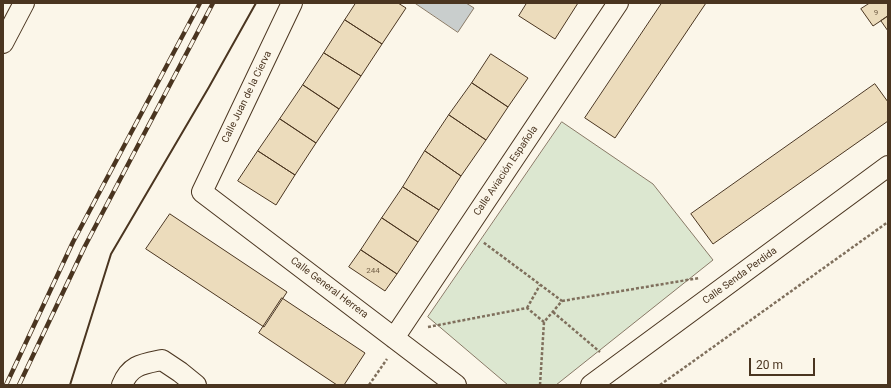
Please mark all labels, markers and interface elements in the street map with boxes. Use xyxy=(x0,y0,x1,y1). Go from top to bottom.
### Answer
house number: 9 xyxy=(874,8,878,18)
street label: Calle Juan de la Cierva xyxy=(220,49,274,145)
street label: Calle Aviación Española xyxy=(471,124,541,218)
street label: Calle Senda Perdida xyxy=(701,245,779,307)
street label: Calle General Herrera xyxy=(288,255,370,321)
house number: 244 xyxy=(366,266,380,276)
scale bar xyxy=(751,350,817,376)
text: 20 m xyxy=(756,358,783,372)

